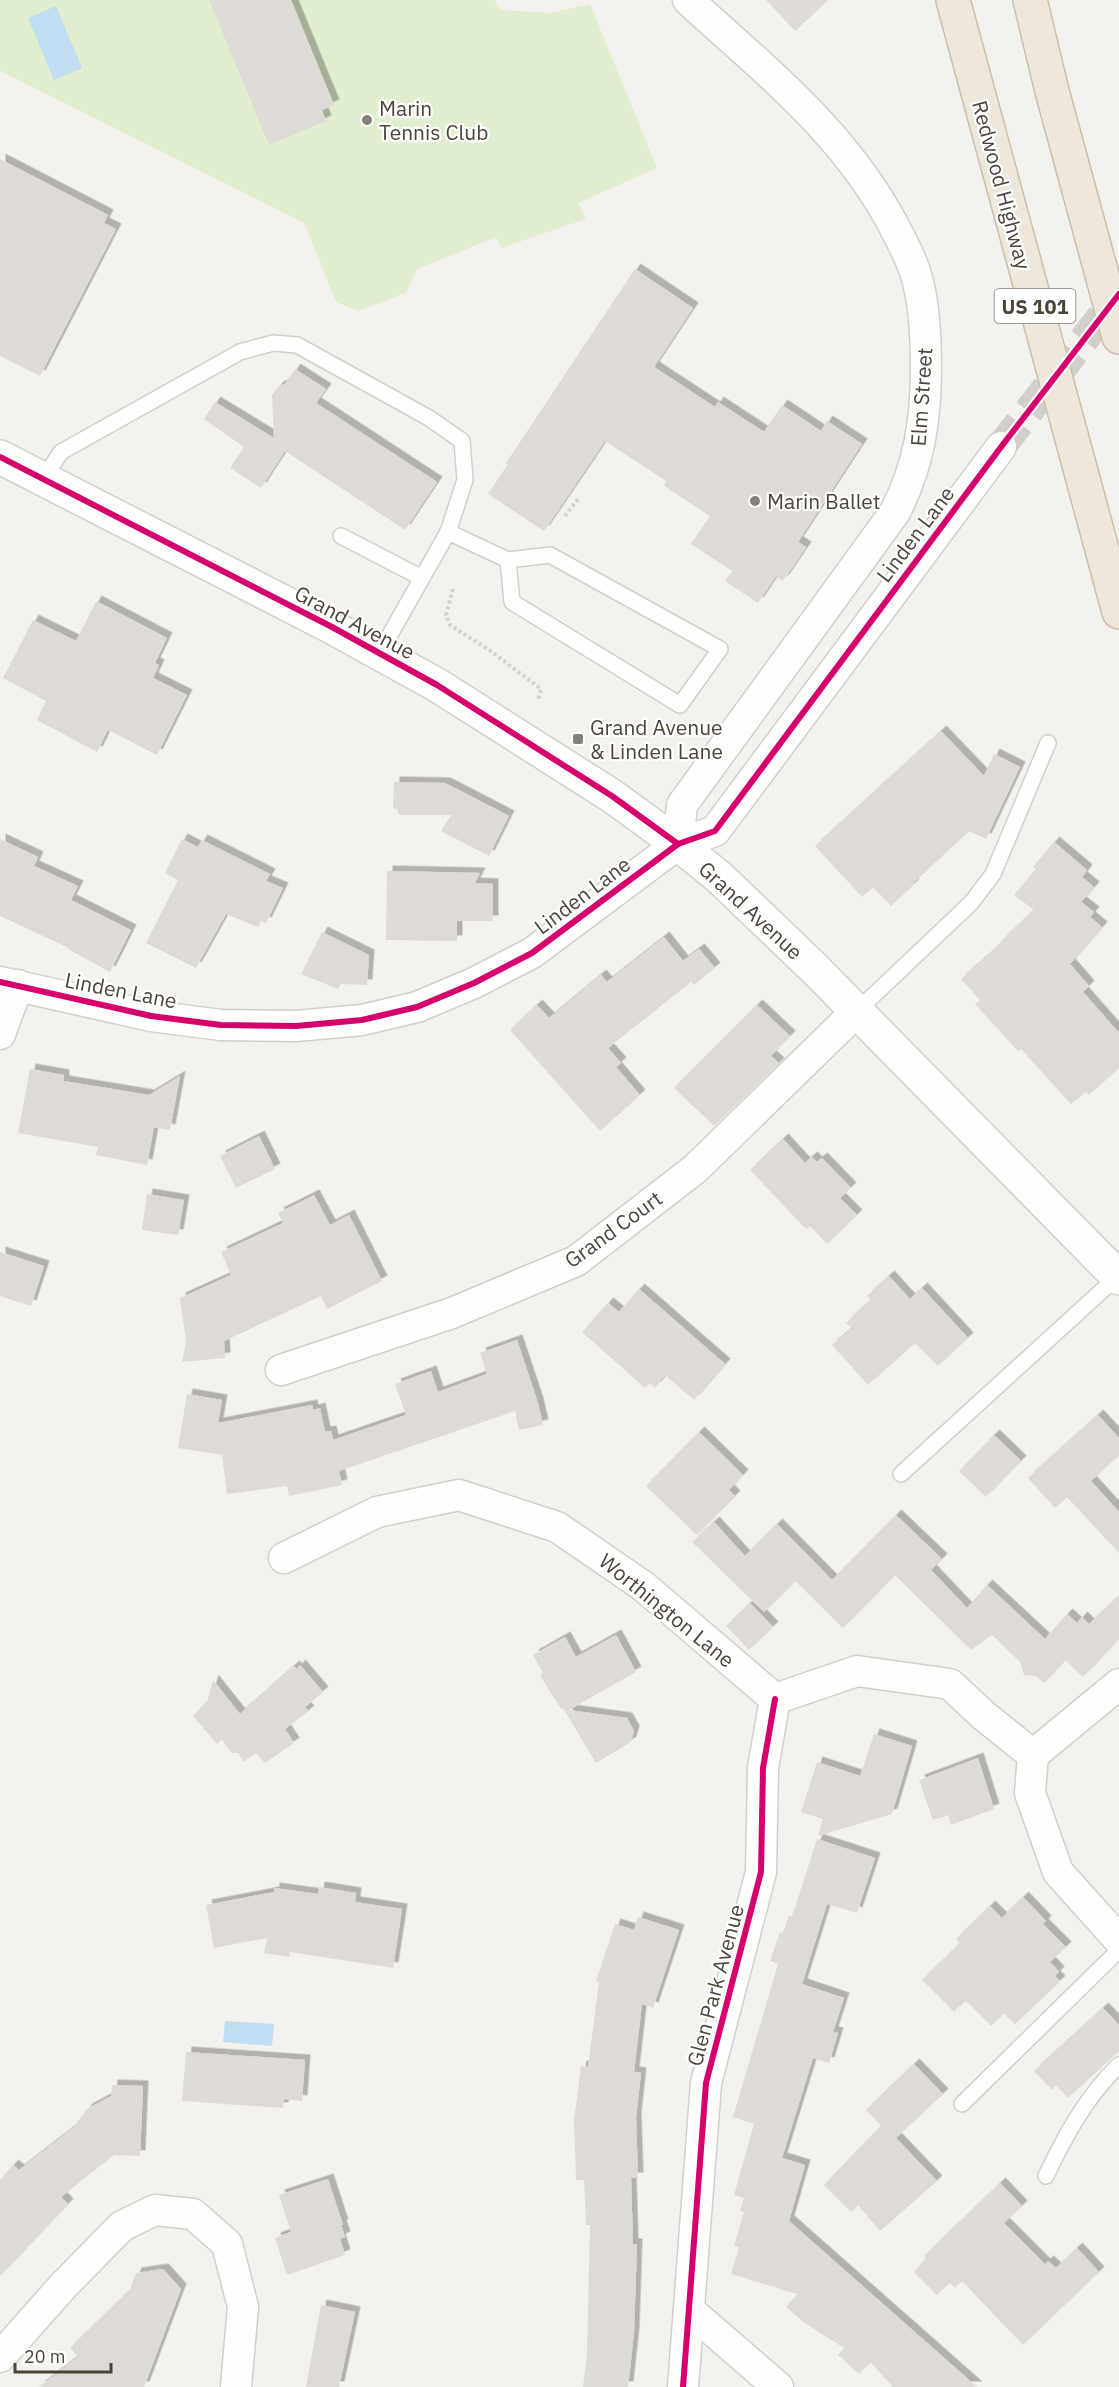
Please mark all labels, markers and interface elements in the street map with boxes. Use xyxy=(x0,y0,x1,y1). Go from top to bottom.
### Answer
place label: Marin Tennis Club xyxy=(379,94,488,146)
street label: Redwood Highway xyxy=(966,97,1038,273)
marker: Marin Tennis Club xyxy=(360,113,374,127)
road number: US 101 xyxy=(994,289,1076,323)
street label: Elm Street xyxy=(904,347,938,447)
street label: Linden Lane xyxy=(870,480,960,588)
place label: Marin Ballet xyxy=(767,487,880,515)
marker: Marin Ballet xyxy=(748,494,762,508)
street label: Grand Avenue xyxy=(290,579,420,665)
place label: Grand Avenue & Linden Lane xyxy=(590,713,723,765)
marker: Grand Avenue & Linden Lane xyxy=(571,732,585,746)
street label: Linden Lane xyxy=(528,850,636,940)
street label: Grand Avenue xyxy=(693,855,809,965)
street label: Linden Lane xyxy=(63,965,179,1015)
street label: Grand Court xyxy=(558,1184,668,1274)
street label: Worthington Lane xyxy=(593,1547,741,1673)
street label: Glen Park Avenue xyxy=(680,1901,750,2069)
scale bar xyxy=(15,2336,111,2374)
text: 20 m xyxy=(24,2345,66,2368)

